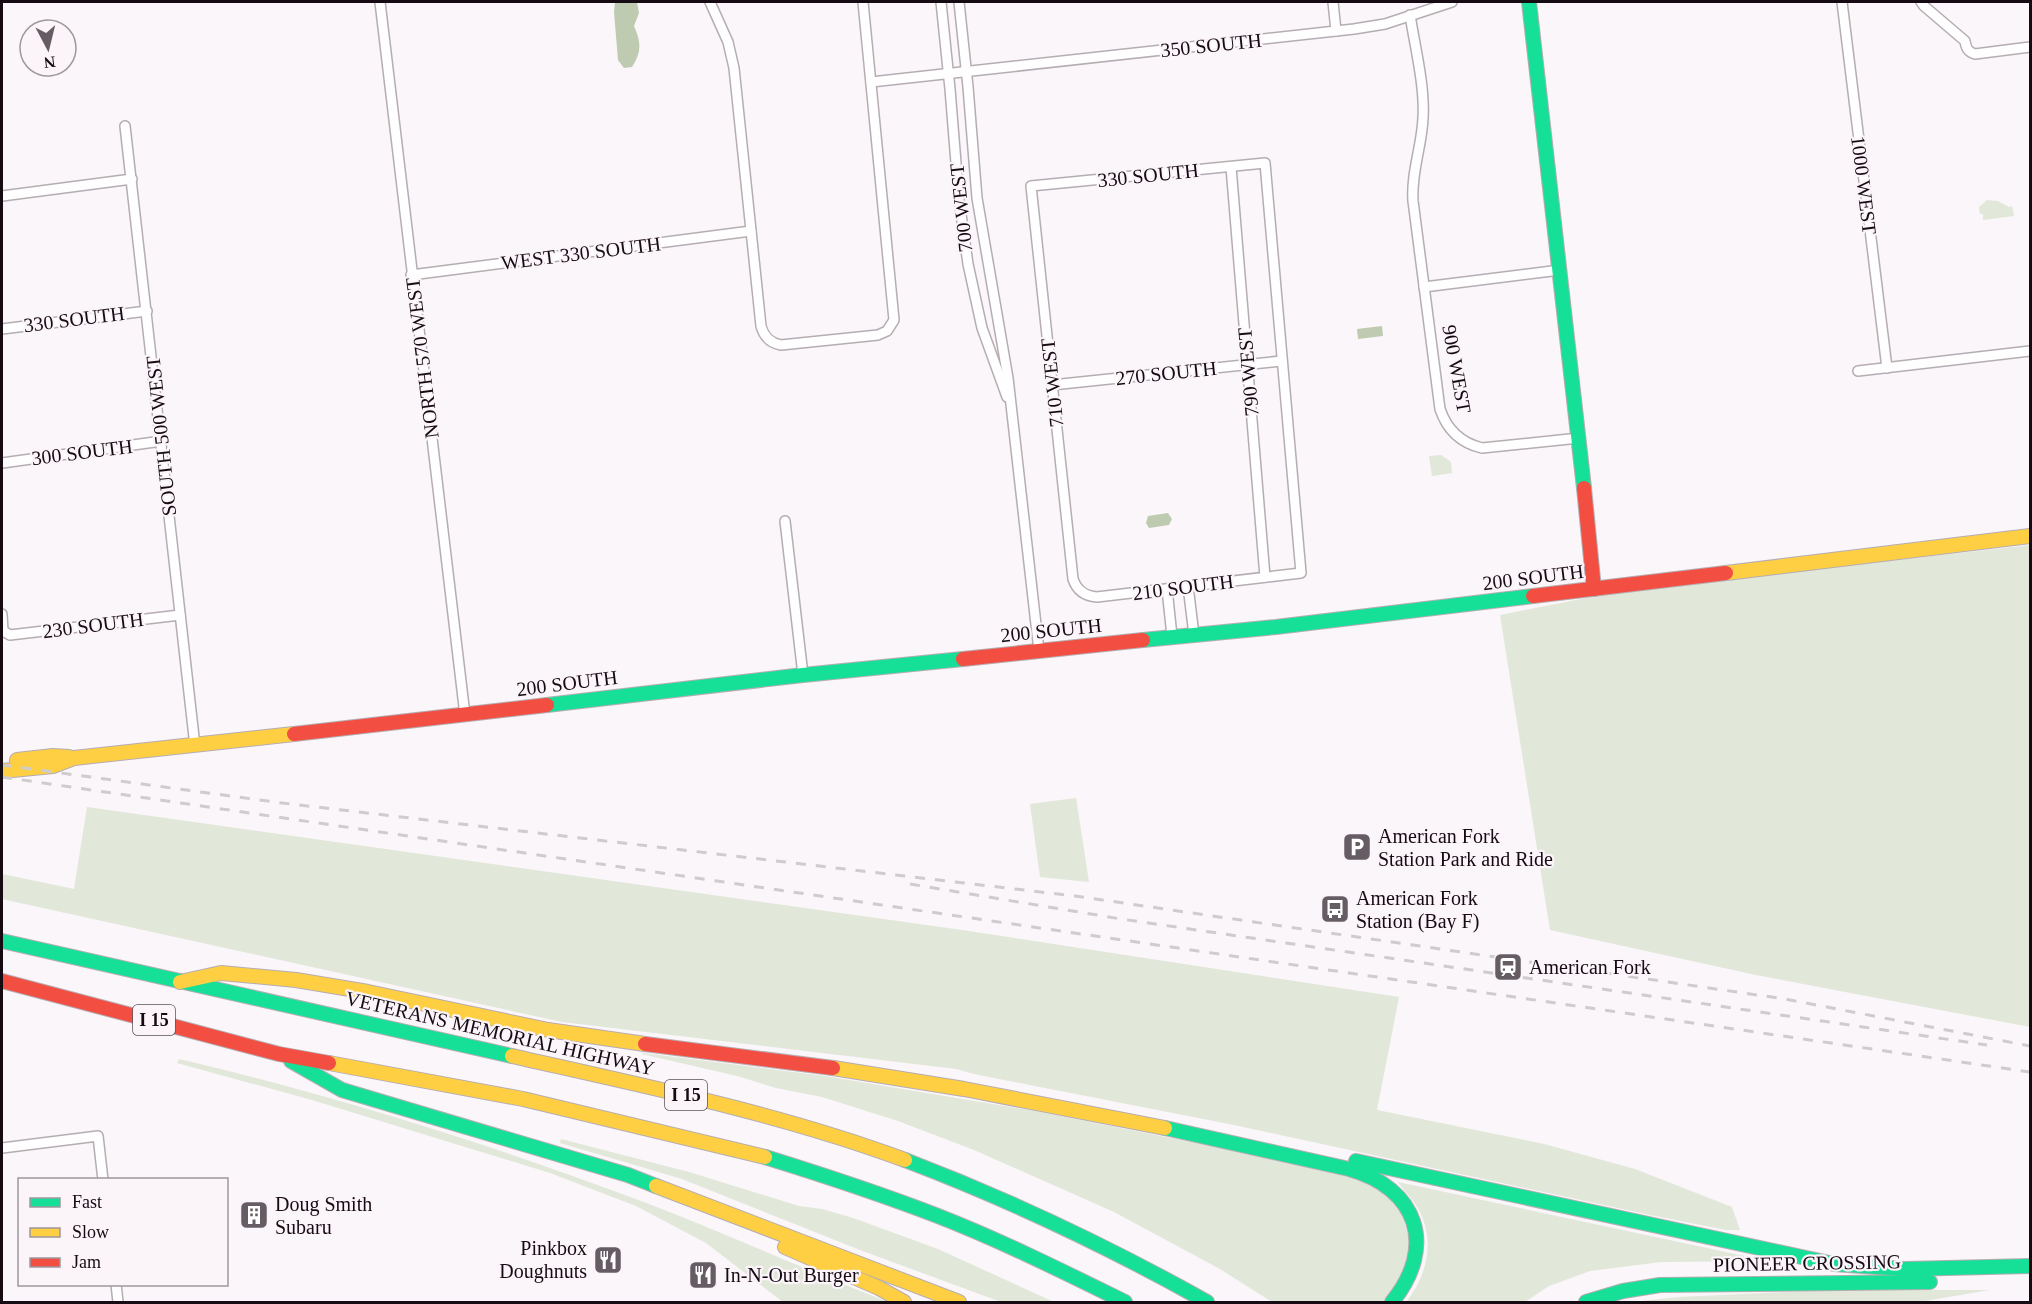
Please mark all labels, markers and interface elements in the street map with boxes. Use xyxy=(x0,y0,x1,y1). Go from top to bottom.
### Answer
north arrow xyxy=(18,18,78,78)
street label: 350 SOUTH xyxy=(1159,29,1263,61)
text: N xyxy=(43,53,57,72)
street label: 1000 WEST xyxy=(1847,134,1881,236)
street label: 330 SOUTH xyxy=(1096,159,1200,191)
street label: 700 WEST xyxy=(945,163,977,253)
street label: WEST 330 SOUTH xyxy=(500,232,662,274)
street label: NORTH 570 WEST xyxy=(401,276,443,440)
street label: 330 SOUTH xyxy=(22,302,126,336)
street label: 900 WEST xyxy=(1438,323,1476,415)
street label: 790 WEST xyxy=(1233,327,1263,417)
street label: 710 WEST xyxy=(1036,338,1068,428)
street label: SOUTH 500 WEST xyxy=(142,355,180,517)
street label: 270 SOUTH xyxy=(1114,357,1218,389)
street label: 300 SOUTH xyxy=(30,435,134,469)
street label: 200 SOUTH xyxy=(1481,560,1585,594)
street label: 210 SOUTH xyxy=(1131,570,1235,604)
street label: 230 SOUTH xyxy=(41,608,145,642)
street label: 200 SOUTH xyxy=(999,614,1103,646)
street label: 200 SOUTH xyxy=(515,666,619,700)
place label: American Fork Station Park and Ride xyxy=(1378,825,1553,870)
parking icon: American Fork Station Park and Ride xyxy=(1341,831,1373,863)
place label: American Fork Station (Bay F) xyxy=(1356,887,1479,933)
bus stop icon: American Fork Station (Bay F) xyxy=(1319,893,1351,925)
station icon: American Fork xyxy=(1492,951,1524,983)
place label: American Fork xyxy=(1529,956,1651,978)
street label: VETERANS MEMORIAL HIGHWAY xyxy=(343,987,657,1079)
road number: I 15 xyxy=(133,1005,175,1035)
road number: I 15 xyxy=(665,1080,707,1110)
legend xyxy=(18,1178,228,1286)
text: Fast xyxy=(72,1192,102,1212)
place label: Doug Smith Subaru xyxy=(275,1193,372,1238)
building icon: Doug Smith Subaru xyxy=(238,1199,270,1231)
text: Slow xyxy=(72,1222,109,1242)
place label: Pinkbox Doughnuts xyxy=(499,1237,587,1283)
restaurant icon: Pinkbox Doughnuts xyxy=(592,1244,624,1276)
street label: PIONEER CROSSING xyxy=(1713,1250,1901,1276)
text: Jam xyxy=(72,1252,101,1272)
restaurant icon: In-N-Out Burger xyxy=(687,1259,719,1291)
place label: In-N-Out Burger xyxy=(724,1264,859,1287)

